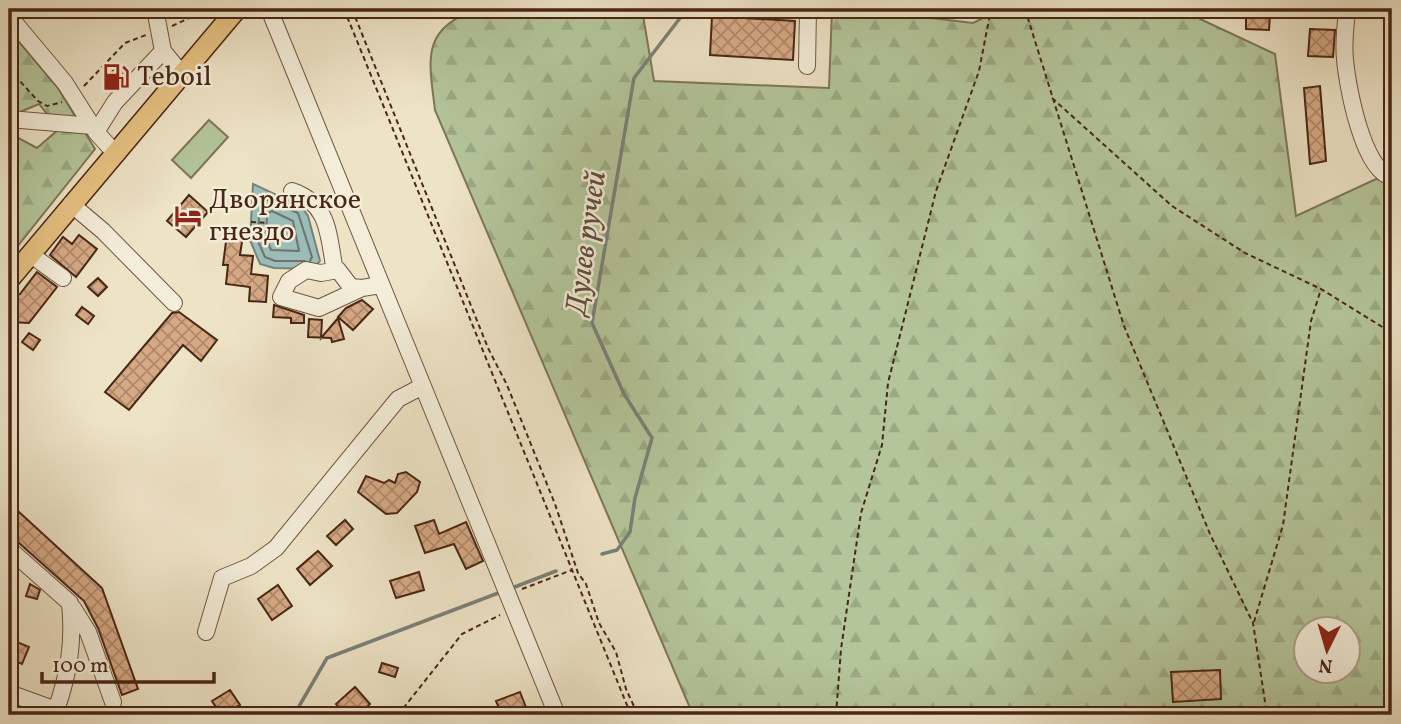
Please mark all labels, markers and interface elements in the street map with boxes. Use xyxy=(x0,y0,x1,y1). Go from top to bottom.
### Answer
place label: Teboil xyxy=(137,58,212,97)
fuel station icon: Teboil xyxy=(101,62,131,92)
water label: Дулев ручей xyxy=(556,168,618,320)
place label: Дворянское гнездо xyxy=(209,181,361,252)
hotel icon: Дворянское гнездо xyxy=(173,201,203,231)
north arrow xyxy=(1292,616,1362,686)
scale bar xyxy=(42,640,214,684)
text: N xyxy=(1317,651,1334,678)
text: 100 m xyxy=(52,652,109,681)

